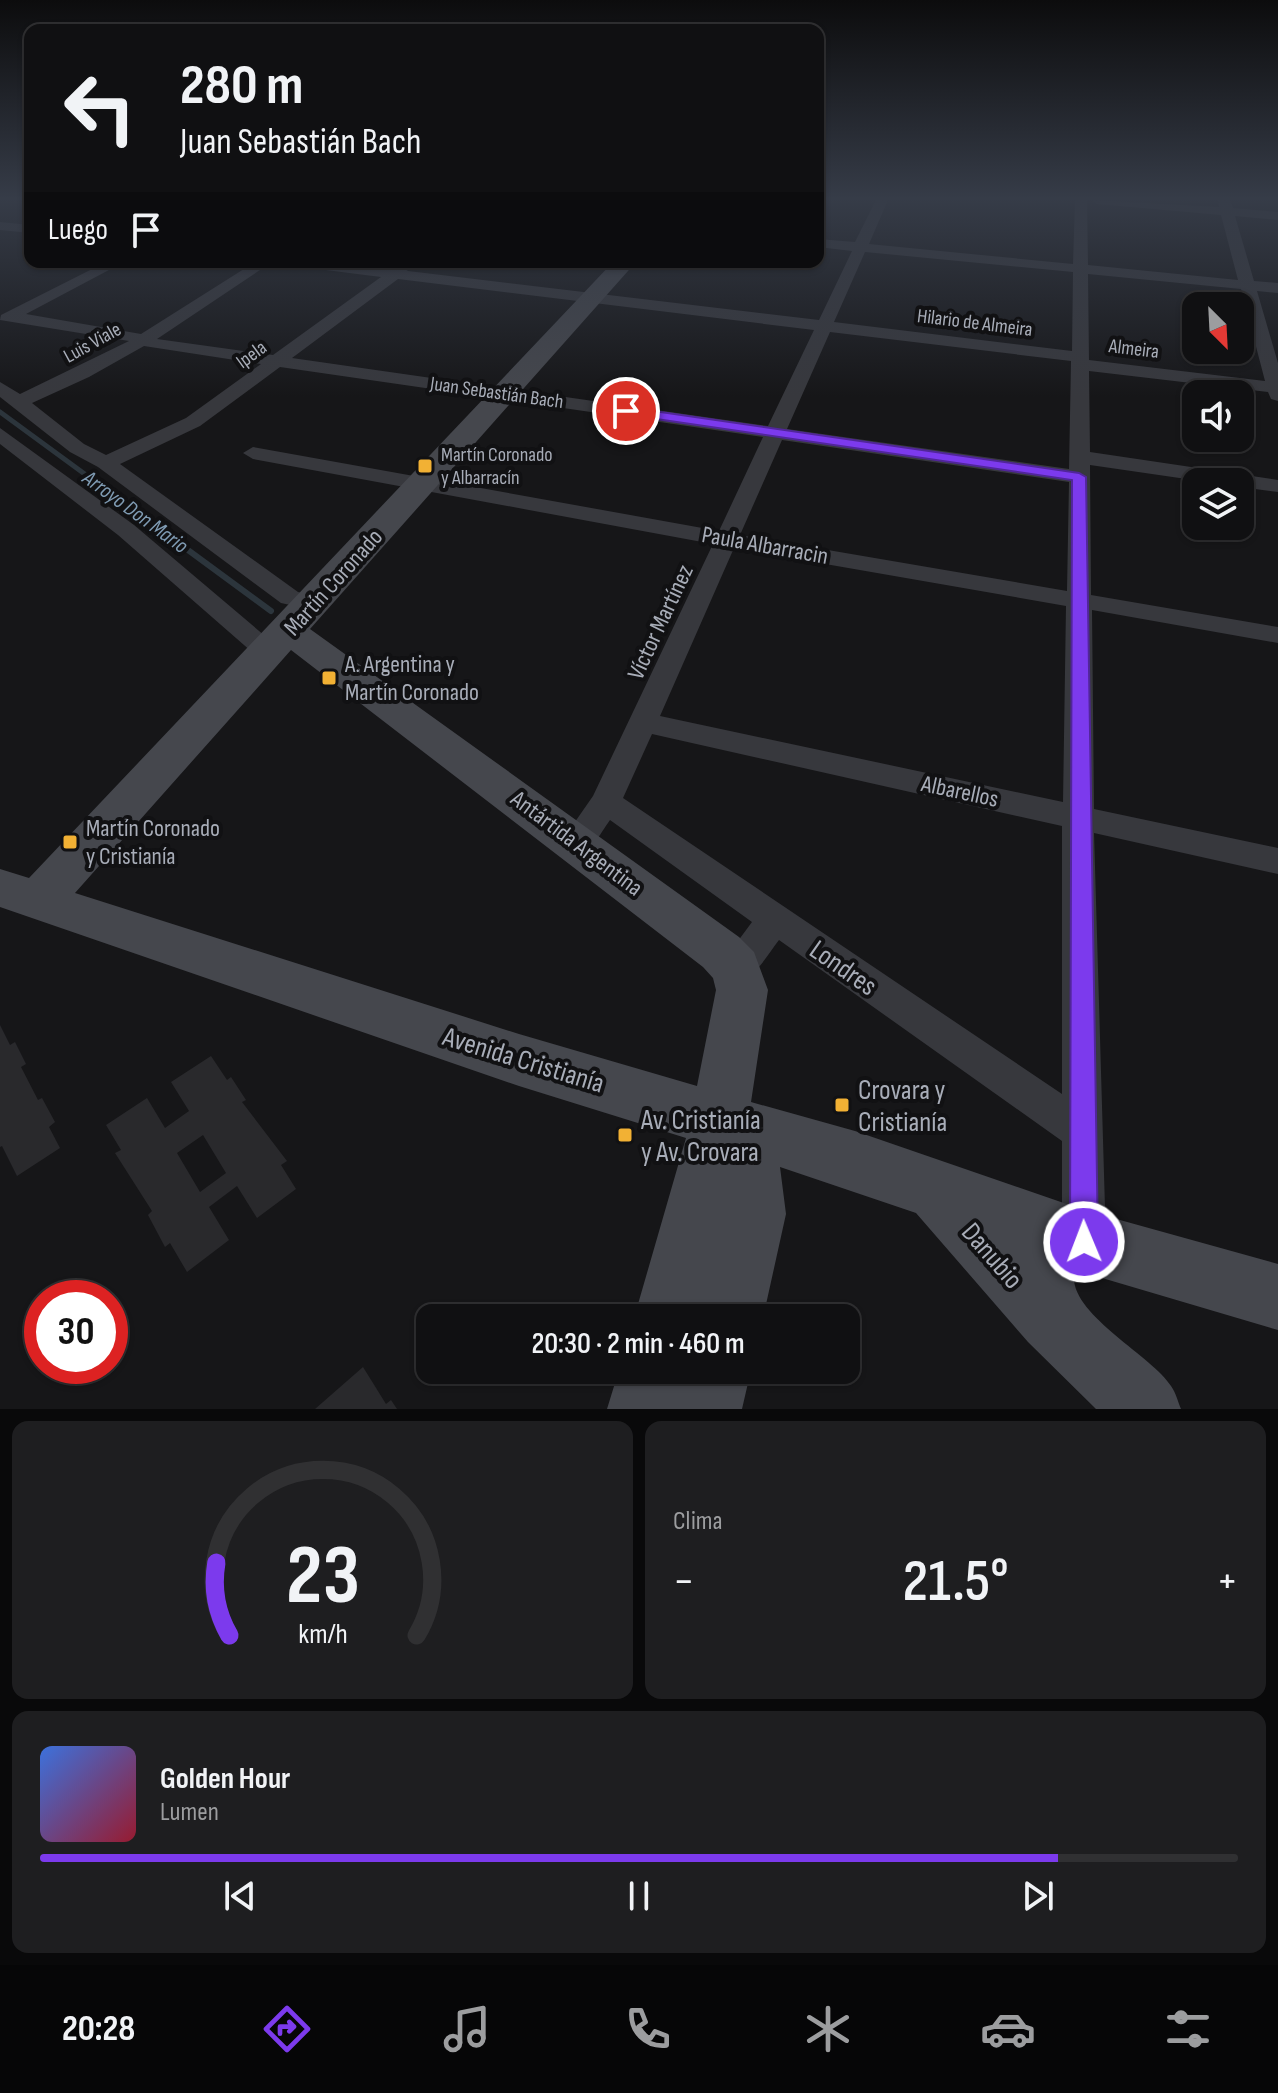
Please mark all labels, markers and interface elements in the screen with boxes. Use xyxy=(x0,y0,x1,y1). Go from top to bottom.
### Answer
text: 280 m xyxy=(180,53,303,120)
icon: left xyxy=(48,56,152,160)
text: Juan Sebastián Bach xyxy=(180,121,421,164)
icon: arrive xyxy=(124,208,168,252)
text: Luego xyxy=(48,212,108,248)
north arrow xyxy=(1182,292,1254,364)
map controls xyxy=(1182,292,1254,540)
street label: Hilario de Almeira xyxy=(916,304,1034,342)
street label: Luis Viale xyxy=(60,317,125,368)
street label: Almeira xyxy=(1106,334,1160,364)
street label: Ipela xyxy=(232,336,271,374)
street label: Juan Sebastián Bach xyxy=(428,372,565,414)
pin xyxy=(592,377,660,445)
button: sound xyxy=(1182,380,1254,452)
icon: arrive xyxy=(604,389,648,433)
place label: Martín Coronado y Albarracín xyxy=(441,443,553,490)
marker: Martín Coronado y Albarracín xyxy=(416,457,434,475)
water label: Arroyo Don Mario xyxy=(76,464,193,560)
button: layers xyxy=(1182,468,1254,540)
street label: Paula Albarracin xyxy=(699,520,830,571)
street label: Martín Coronado xyxy=(278,523,389,642)
street label: Víctor Martínez xyxy=(621,560,700,684)
place label: A. Argentina y Martín Coronado xyxy=(344,650,479,707)
marker: A. Argentina y Martín Coronado xyxy=(320,669,338,687)
street label: Albarellos xyxy=(918,769,1001,814)
street label: Antártida Argentina xyxy=(504,784,648,902)
place label: Martín Coronado y Cristianía xyxy=(86,814,220,871)
marker: Martín Coronado y Cristianía xyxy=(61,833,79,851)
street label: Londres xyxy=(803,933,883,1003)
street label: Avenida Cristianía xyxy=(438,1020,608,1101)
place label: Crovara y Cristianía xyxy=(858,1074,947,1139)
marker: Crovara y Cristianía xyxy=(833,1096,851,1114)
place label: Av. Cristianía y Av. Crovara xyxy=(640,1104,761,1169)
marker: Av. Cristianía y Av. Crovara xyxy=(616,1126,634,1144)
position arrow xyxy=(1042,1200,1126,1284)
street label: Danubio xyxy=(954,1216,1029,1296)
speed limit sign: 30 xyxy=(24,1280,128,1384)
text: 20:30 · 2 min · 460 m xyxy=(531,1326,745,1362)
text: Clima xyxy=(673,1506,723,1537)
text: 23 xyxy=(286,1527,359,1627)
text: 21.5° xyxy=(902,1546,1009,1618)
text: − xyxy=(673,1555,695,1608)
text: + xyxy=(1216,1555,1238,1608)
text: km/h xyxy=(298,1617,347,1652)
text: Golden Hour xyxy=(160,1761,290,1797)
text: Lumen xyxy=(160,1797,219,1828)
icon: previous xyxy=(218,1874,262,1918)
icon: pause xyxy=(617,1874,661,1918)
icon: next xyxy=(1016,1874,1060,1918)
icon: directions xyxy=(259,2001,315,2057)
icon: music xyxy=(439,2001,495,2057)
icon: phone xyxy=(620,2001,676,2057)
icon: climate xyxy=(800,2001,856,2057)
icon: car xyxy=(980,2001,1036,2057)
icon: filters xyxy=(1160,2001,1216,2057)
text: 20:28 xyxy=(62,2008,135,2051)

